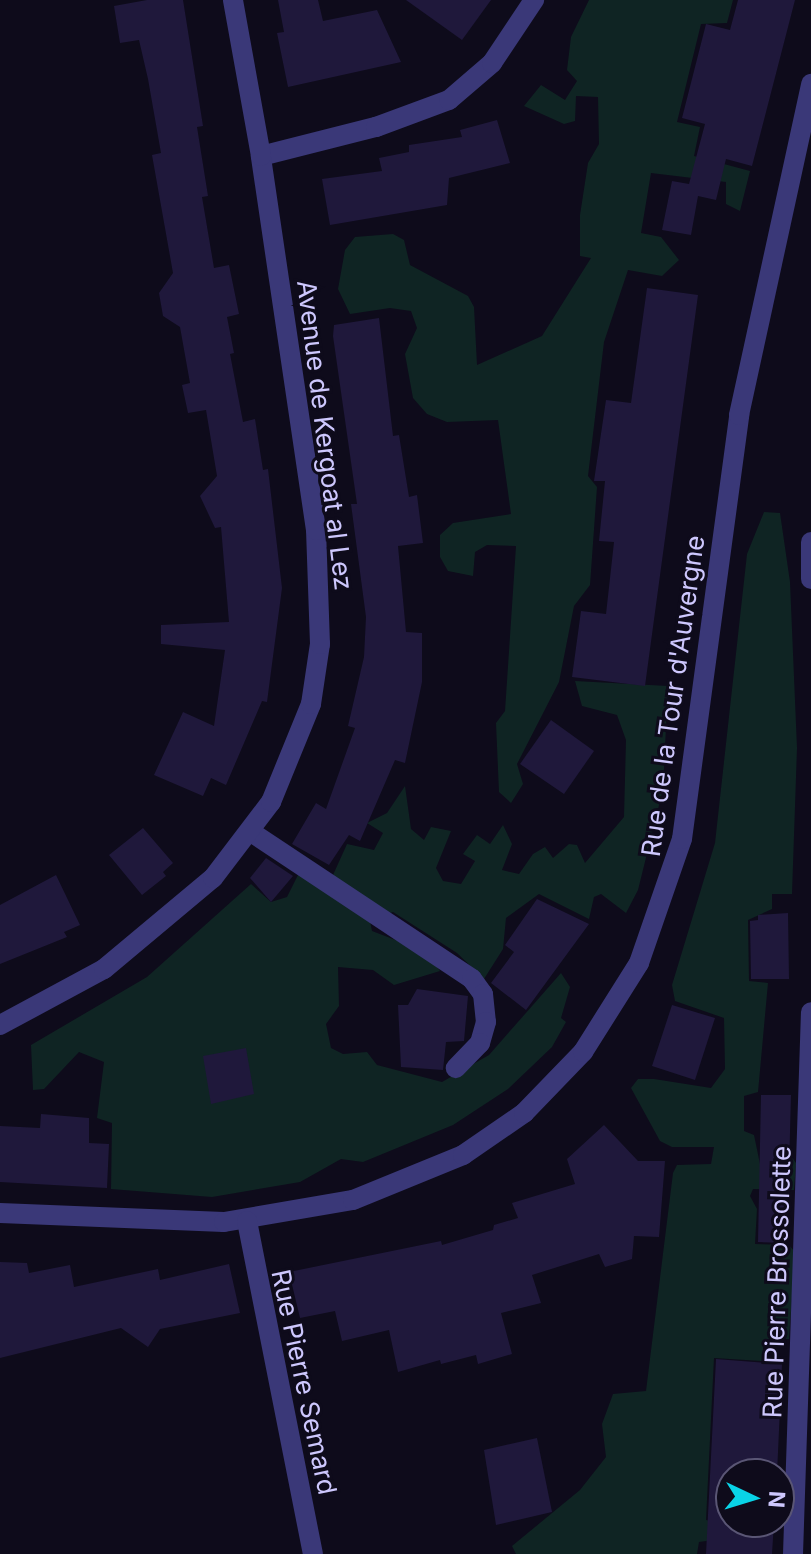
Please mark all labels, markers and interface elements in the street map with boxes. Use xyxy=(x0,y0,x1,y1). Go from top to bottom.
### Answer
street label: Avenue de Kergoat al Lez xyxy=(290,278,360,592)
street label: Rue de la Tour d'Auvergne xyxy=(635,533,711,859)
street label: Rue Pierre Brossolette xyxy=(757,1145,797,1419)
street label: Rue Pierre Semard xyxy=(265,1267,343,1497)
north arrow xyxy=(715,1458,795,1538)
text: N xyxy=(763,1490,791,1509)

